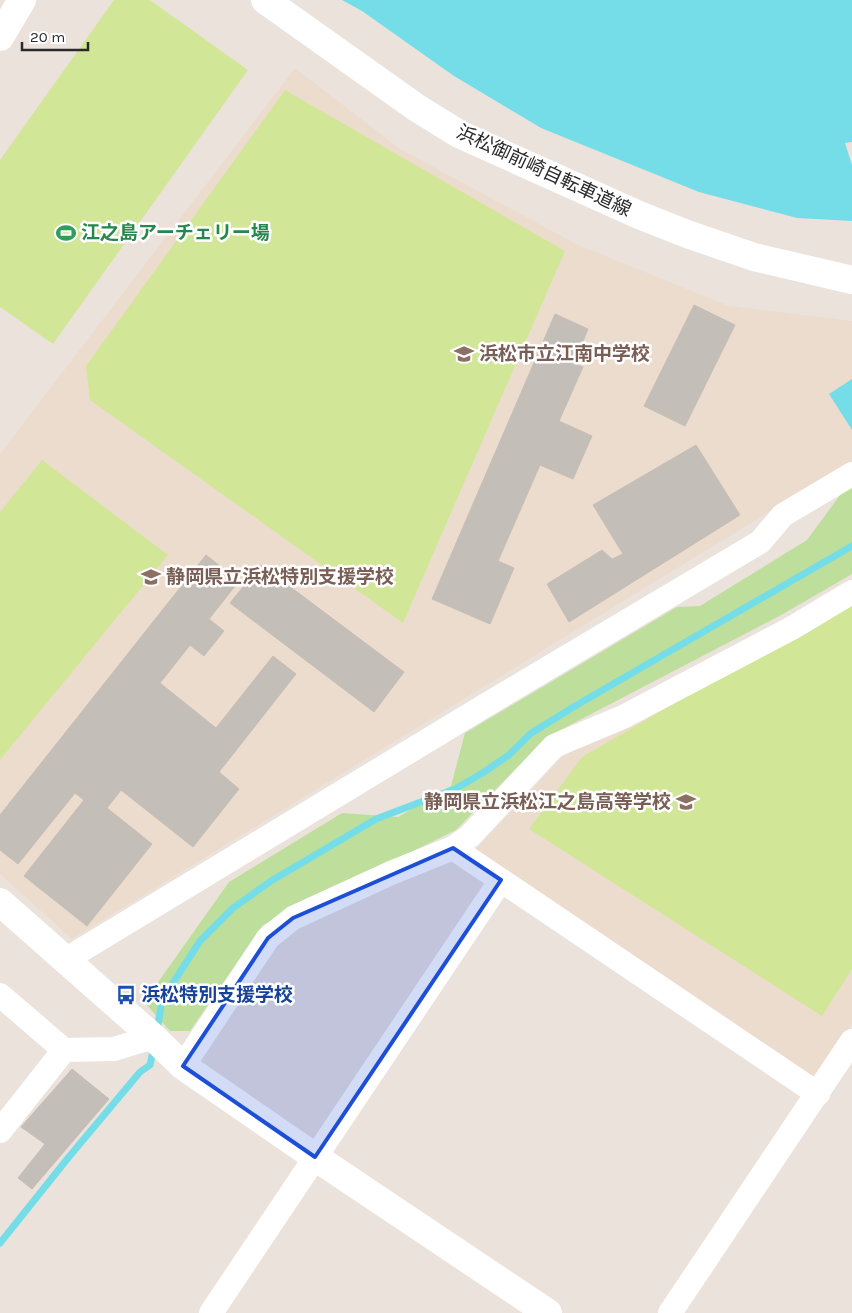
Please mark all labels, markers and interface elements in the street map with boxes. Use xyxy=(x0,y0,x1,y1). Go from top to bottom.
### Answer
scale bar xyxy=(22,20,89,52)
text: 20 m xyxy=(30,28,65,46)
street label: 浜松御前崎自転車道線 xyxy=(453,121,635,221)
sports icon: 江之島アーチェリー場 xyxy=(55,222,77,244)
place label: 江之島アーチェリー場 xyxy=(81,222,270,244)
school or university icon: 浜松市立江南中学校 xyxy=(453,343,475,365)
place label: 浜松市立江南中学校 xyxy=(479,343,650,365)
school or university icon: 静岡県立浜松特別支援学校 xyxy=(140,566,162,588)
place label: 静岡県立浜松特別支援学校 xyxy=(166,566,394,588)
place label: 静岡県立浜松江之島高等学校 xyxy=(424,791,671,813)
school or university icon: 静岡県立浜松江之島高等学校 xyxy=(675,791,697,813)
bus stop icon: 浜松特別支援学校 xyxy=(115,984,137,1006)
place label: 浜松特別支援学校 xyxy=(141,984,293,1006)

